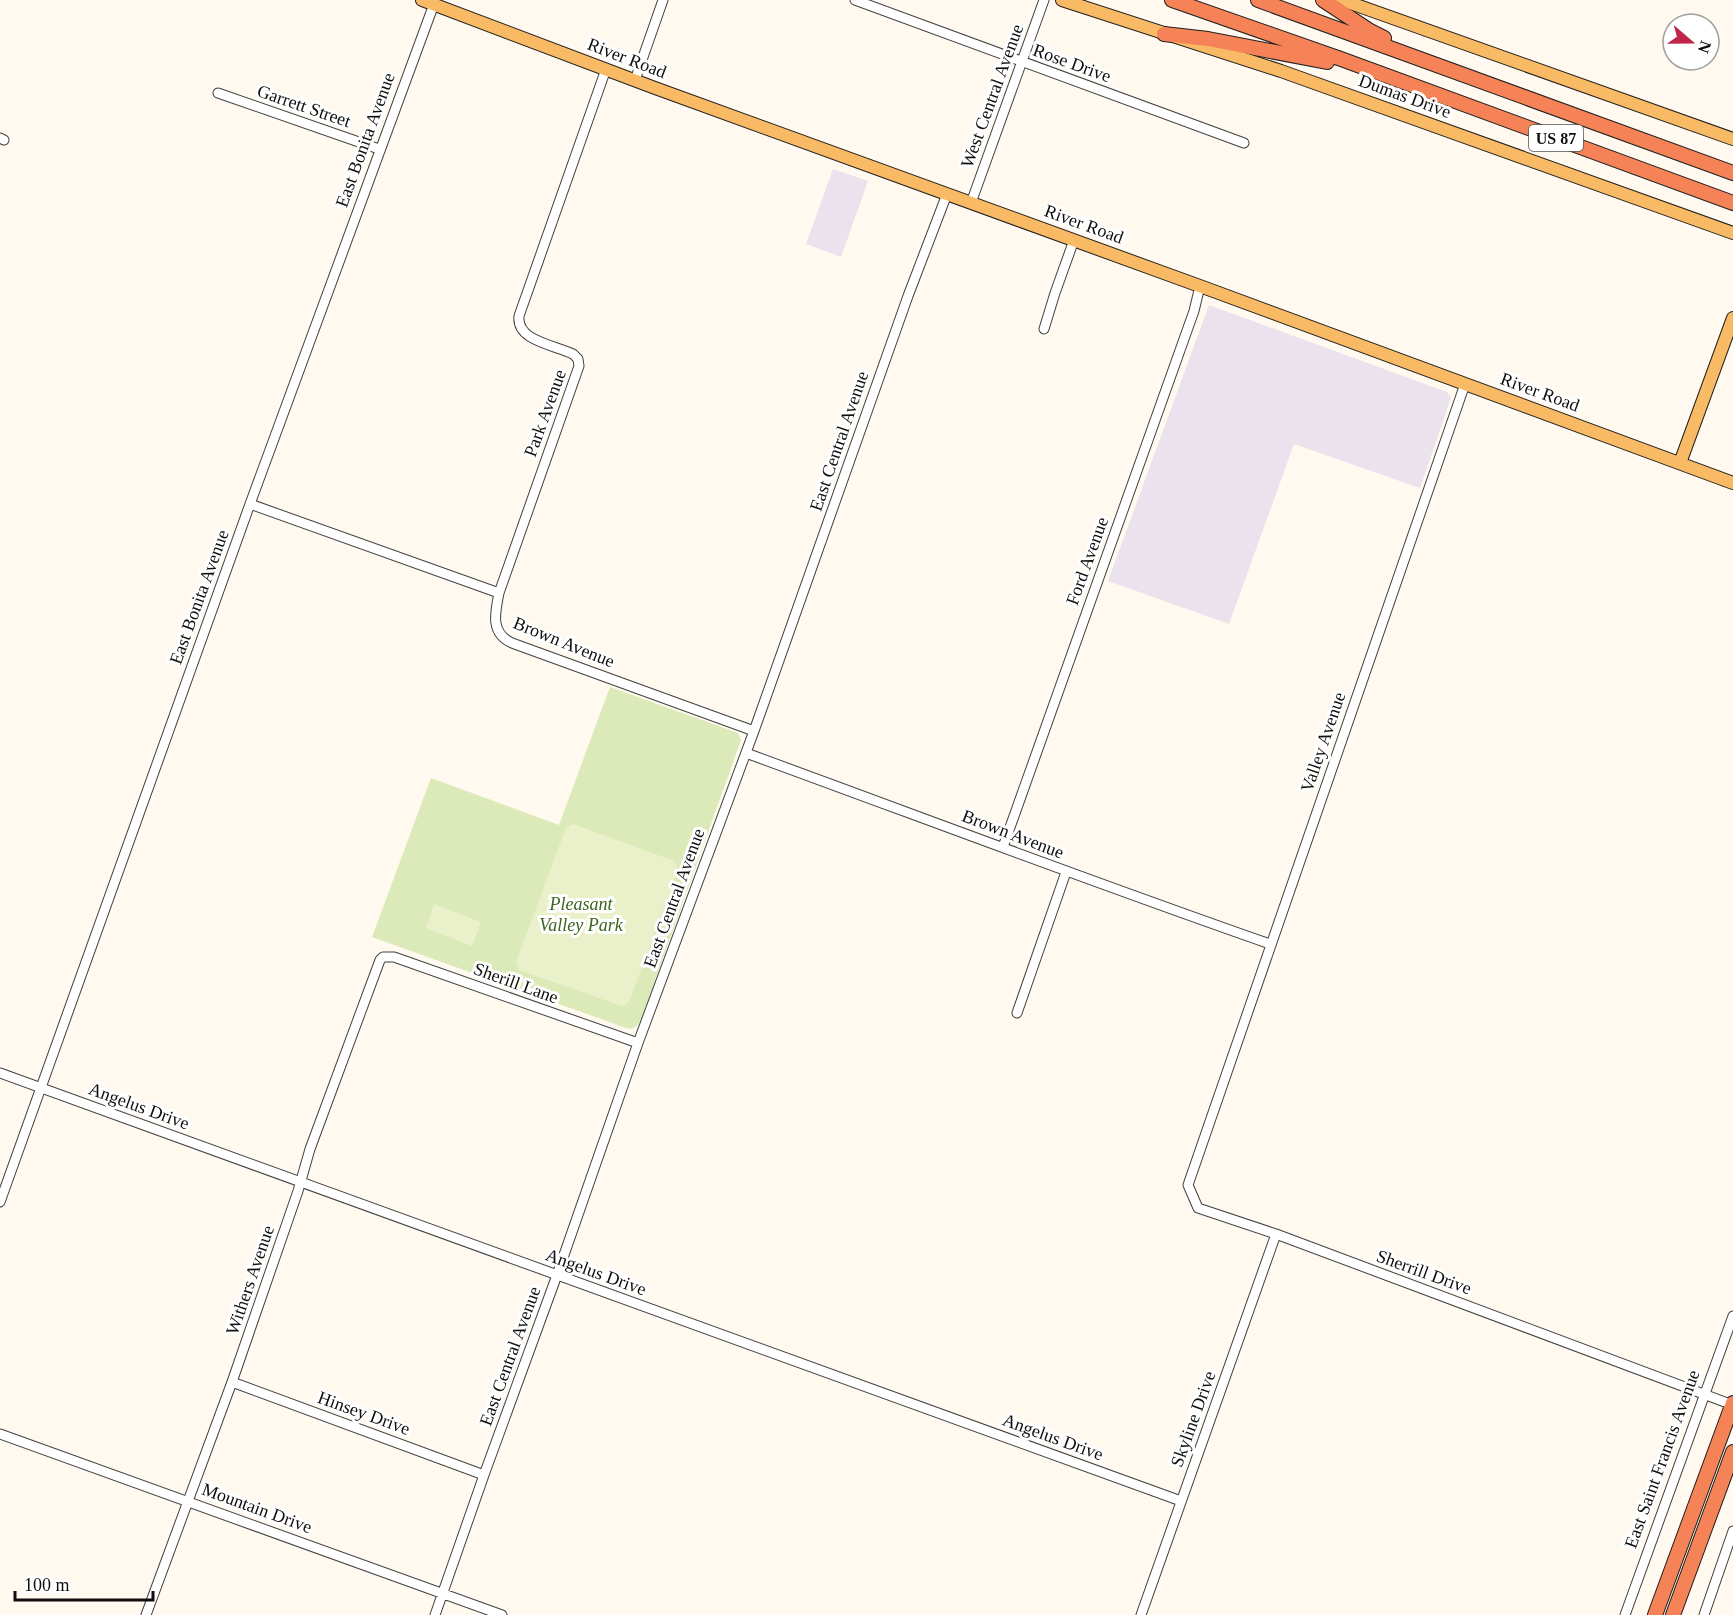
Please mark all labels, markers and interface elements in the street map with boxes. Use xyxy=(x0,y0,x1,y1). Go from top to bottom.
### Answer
north arrow xyxy=(1661,12,1721,72)
street label: West Central Avenue xyxy=(957,22,1027,170)
street label: River Road xyxy=(585,34,669,82)
text: N xyxy=(1695,39,1715,56)
street label: Rose Drive xyxy=(1030,40,1114,86)
street label: East Bonita Avenue xyxy=(331,70,399,210)
street label: Dumas Drive xyxy=(1356,70,1454,122)
street label: Garrett Street xyxy=(255,81,353,131)
road number: US 87 xyxy=(1529,125,1583,151)
street label: River Road xyxy=(1042,200,1126,248)
street label: Park Avenue xyxy=(520,367,570,459)
street label: East Central Avenue xyxy=(806,368,872,514)
street label: River Road xyxy=(1498,368,1582,416)
street label: Ford Avenue xyxy=(1062,514,1112,608)
street label: East Bonita Avenue xyxy=(165,527,233,667)
street label: Brown Avenue xyxy=(511,613,617,671)
street label: Valley Avenue xyxy=(1297,690,1349,794)
street label: Brown Avenue xyxy=(959,805,1067,863)
street label: East Central Avenue xyxy=(640,826,708,970)
park label: Pleasant Valley Park xyxy=(539,894,624,935)
street label: Sherill Lane xyxy=(471,958,561,1008)
street label: Angelus Drive xyxy=(86,1079,192,1133)
street label: Withers Avenue xyxy=(222,1223,278,1337)
street label: Angelus Drive xyxy=(543,1245,649,1299)
street label: Sherrill Drive xyxy=(1374,1246,1474,1298)
street label: East Central Avenue xyxy=(476,1284,544,1428)
street label: East Saint Francis Avenue xyxy=(1620,1367,1704,1551)
street label: Skyline Drive xyxy=(1166,1368,1220,1470)
street label: Hinsey Drive xyxy=(315,1387,413,1439)
street label: Angelus Drive xyxy=(1000,1410,1106,1464)
street label: Mountain Drive xyxy=(199,1479,315,1537)
scale bar xyxy=(15,1564,153,1602)
text: 100 m xyxy=(24,1575,70,1595)

